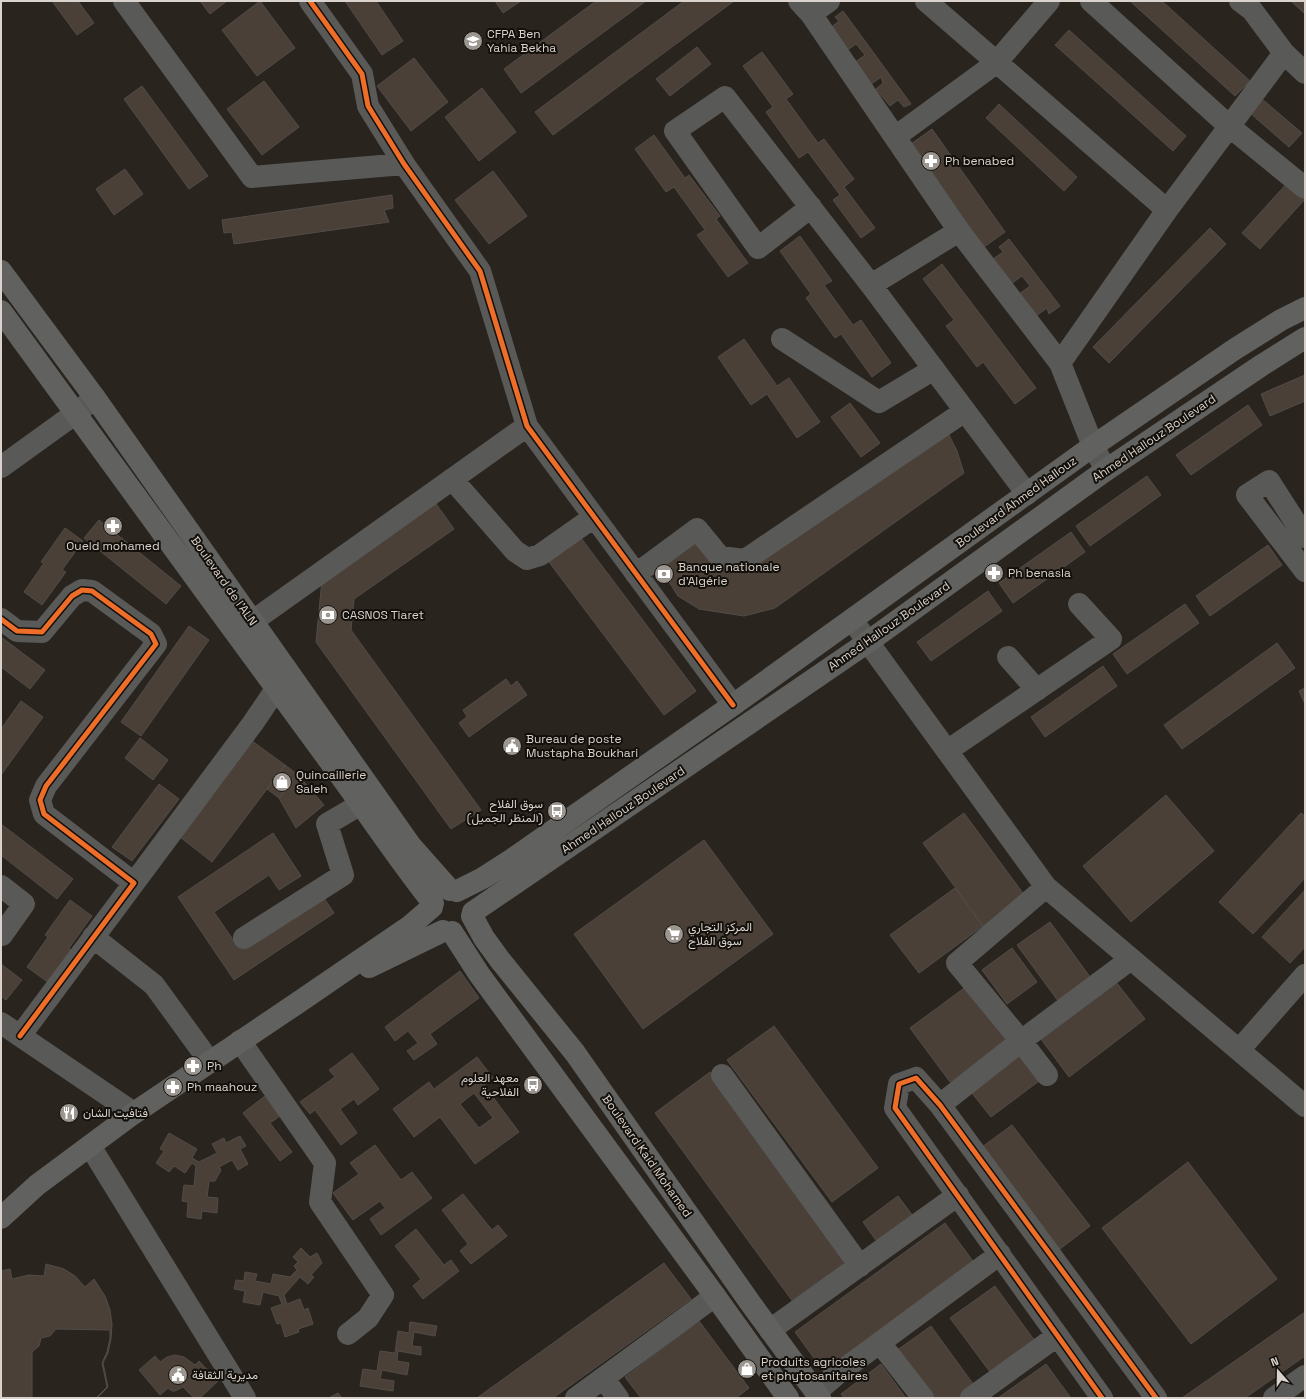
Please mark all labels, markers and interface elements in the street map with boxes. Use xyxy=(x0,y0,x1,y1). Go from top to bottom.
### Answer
place label: CFPA Ben Yahia Bekha xyxy=(487,26,556,56)
school or university icon: CFPA Ben Yahia Bekha xyxy=(462,30,484,52)
pharmacy icon: Ph benabed xyxy=(920,150,942,172)
place label: Ph benabed xyxy=(945,153,1014,169)
street label: Ahmed Hallouz Boulevard xyxy=(1089,391,1219,485)
street label: Boulevard Ahmed Hallouz xyxy=(952,453,1080,551)
pharmacy icon: Oueld mohamed xyxy=(102,515,124,537)
street label: Boulevard de l'ALN xyxy=(187,533,261,629)
place label: Oueld mohamed xyxy=(66,538,160,554)
place label: Banque nationale d'Algérie xyxy=(678,559,780,589)
pharmacy icon: Ph benasla xyxy=(983,562,1005,584)
bank icon: Banque nationale d'Algérie xyxy=(653,563,675,585)
place label: Ph benasla xyxy=(1008,565,1071,581)
street label: Ahmed Hallouz Boulevard xyxy=(825,578,953,674)
bank icon: CASNOS Tiaret xyxy=(317,604,339,626)
place label: CASNOS Tiaret xyxy=(342,607,424,623)
place label: Bureau de poste Mustapha Boukhari xyxy=(526,731,638,761)
public building icon: Bureau de poste Mustapha Boukhari xyxy=(501,735,523,757)
street label: Ahmed Hallouz Boulevard xyxy=(558,763,688,857)
place label: Quincaillerie Saleh xyxy=(296,767,366,797)
shop icon: Quincaillerie Saleh xyxy=(271,771,293,793)
place label: سوق الفلاح (المنظر الجميل) xyxy=(467,796,543,826)
bus stop icon: سوق الفلاح (المنظر الجميل) xyxy=(546,800,568,822)
place label: المركز التجاري سوق الفلاح xyxy=(688,919,752,950)
supermarket icon: المركز التجاري سوق الفلاح xyxy=(663,923,685,945)
pharmacy icon: Ph xyxy=(182,1055,204,1077)
place label: Ph xyxy=(207,1058,222,1074)
place label: معهد العلوم الفلاحية xyxy=(461,1070,519,1100)
bus stop icon: معهد العلوم الفلاحية xyxy=(522,1074,544,1096)
pharmacy icon: Ph maahouz xyxy=(162,1076,184,1098)
place label: Ph maahouz xyxy=(187,1079,257,1095)
street label: Boulevard Kaid Mohamed xyxy=(599,1092,695,1220)
restaurant icon: فتافيت الشان xyxy=(58,1102,80,1124)
place label: فتافيت الشان xyxy=(83,1105,148,1121)
north arrow xyxy=(1258,1351,1298,1391)
place label: Produits agricoles et phytosanitaires xyxy=(761,1354,868,1384)
text: N xyxy=(1269,1354,1280,1369)
shop icon: Produits agricoles et phytosanitaires xyxy=(736,1358,758,1380)
public building icon: مديرية الثقافة xyxy=(167,1364,189,1386)
place label: مديرية الثقافة xyxy=(192,1367,258,1383)

